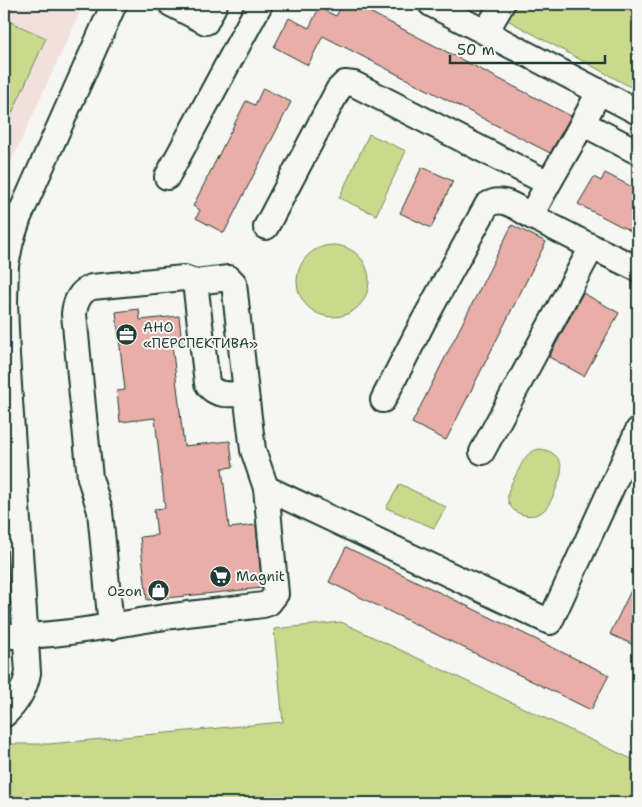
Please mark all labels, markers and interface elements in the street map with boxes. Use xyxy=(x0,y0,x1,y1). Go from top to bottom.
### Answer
scale bar xyxy=(450,32,604,64)
text: 50 m xyxy=(457,40,495,60)
place label: АНО «ПЕРСПЕКТИВА» xyxy=(143,318,258,352)
office icon: АНО «ПЕРСПЕКТИВА» xyxy=(115,323,139,347)
supermarket icon: Magnit xyxy=(208,564,232,588)
place label: Magnit xyxy=(236,567,285,585)
shop icon: Ozon xyxy=(146,579,170,603)
place label: Ozon xyxy=(107,582,142,600)

